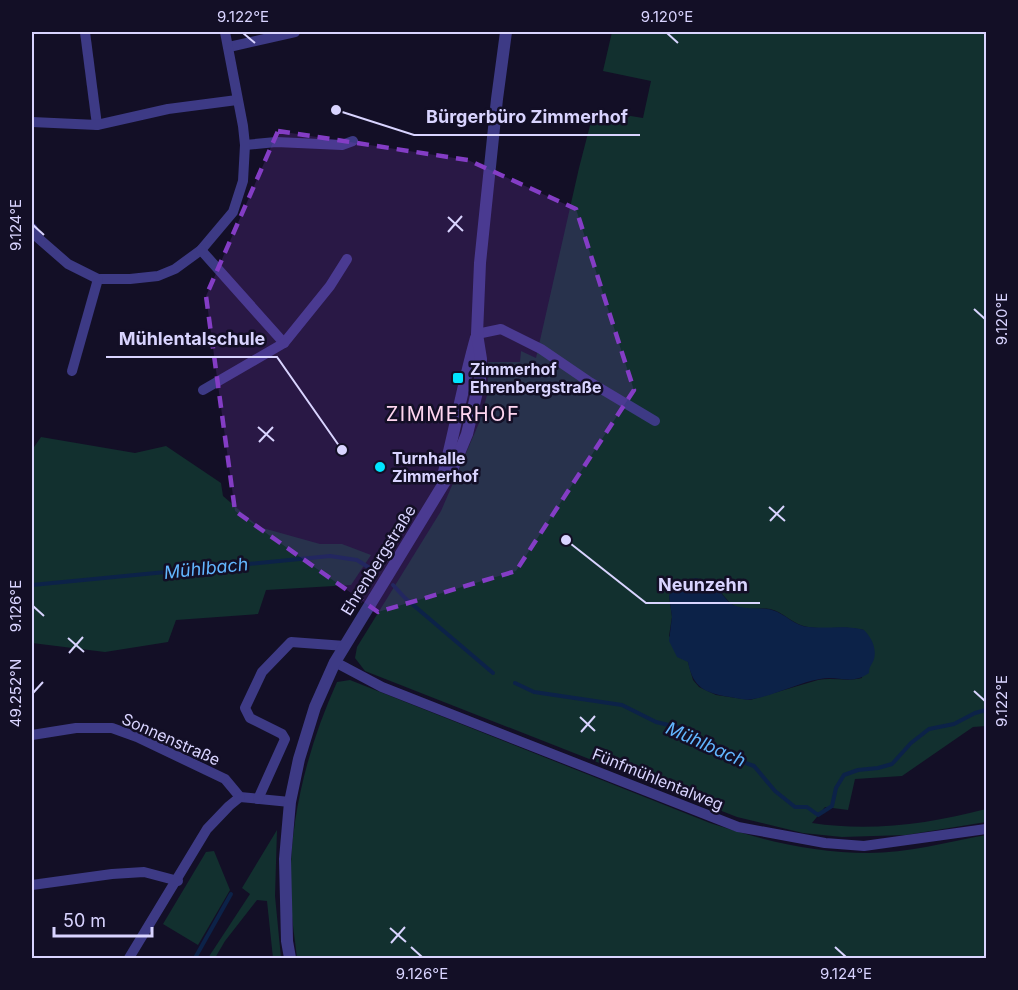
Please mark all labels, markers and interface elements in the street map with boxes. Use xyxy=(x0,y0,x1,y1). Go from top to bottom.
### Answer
text: 9.122°E xyxy=(217,7,269,26)
text: 9.120°E xyxy=(641,7,693,26)
callout: Bürgerbüro Zimmerhof xyxy=(414,99,640,135)
text: Bürgerbüro Zimmerhof xyxy=(426,106,628,127)
text: 9.124°E xyxy=(6,199,25,251)
text: 9.120°E xyxy=(992,293,1011,345)
callout: Mühlentalschule xyxy=(106,321,277,357)
text: Mühlentalschule xyxy=(119,328,266,349)
place label: Zimmerhof Ehrenbergstraße xyxy=(470,359,602,397)
marker: Zimmerhof Ehrenbergstraße xyxy=(451,371,465,385)
district label: ZIMMERHOF xyxy=(386,402,520,426)
place label: Turnhalle Zimmerhof xyxy=(392,448,479,486)
marker: Turnhalle Zimmerhof xyxy=(373,460,387,474)
street label: Ehrenbergstraße xyxy=(336,501,420,619)
water label: Mühlbach xyxy=(163,553,249,583)
callout: Neunzehn xyxy=(646,567,760,603)
text: Neunzehn xyxy=(658,574,748,595)
text: 9.126°E xyxy=(6,580,25,632)
text: 49.252°N xyxy=(6,659,25,727)
text: 9.122°E xyxy=(992,675,1011,727)
street label: Sonnenstraße xyxy=(119,708,223,770)
water label: Mühlbach xyxy=(663,717,749,771)
street label: Fünfmühlentalweg xyxy=(590,744,726,814)
scale bar xyxy=(54,900,152,938)
text: 50 m xyxy=(63,910,106,931)
text: 9.126°E xyxy=(396,964,448,983)
text: 9.124°E xyxy=(820,964,872,983)

